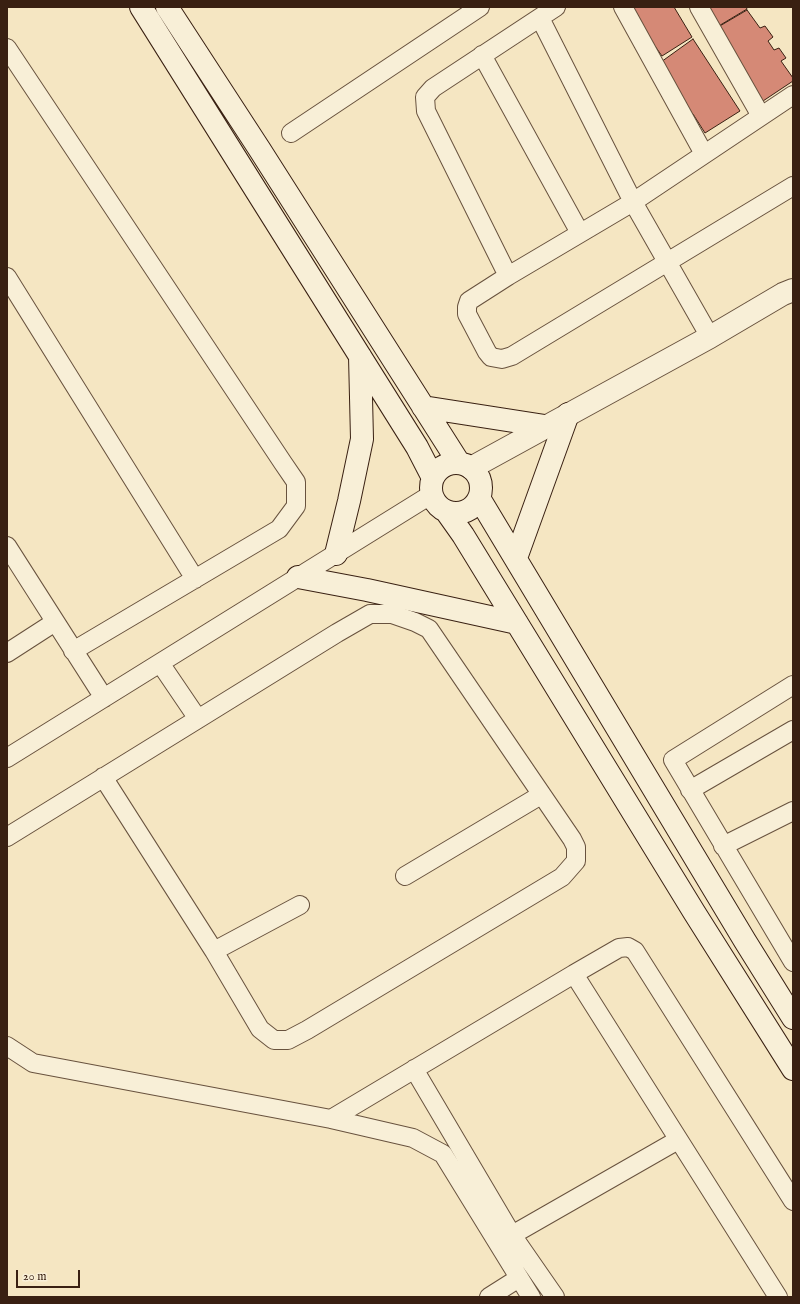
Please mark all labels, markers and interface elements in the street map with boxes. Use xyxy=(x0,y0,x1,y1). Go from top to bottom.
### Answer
scale bar xyxy=(18,1262,82,1288)
text: 20 m xyxy=(23,1269,46,1284)

